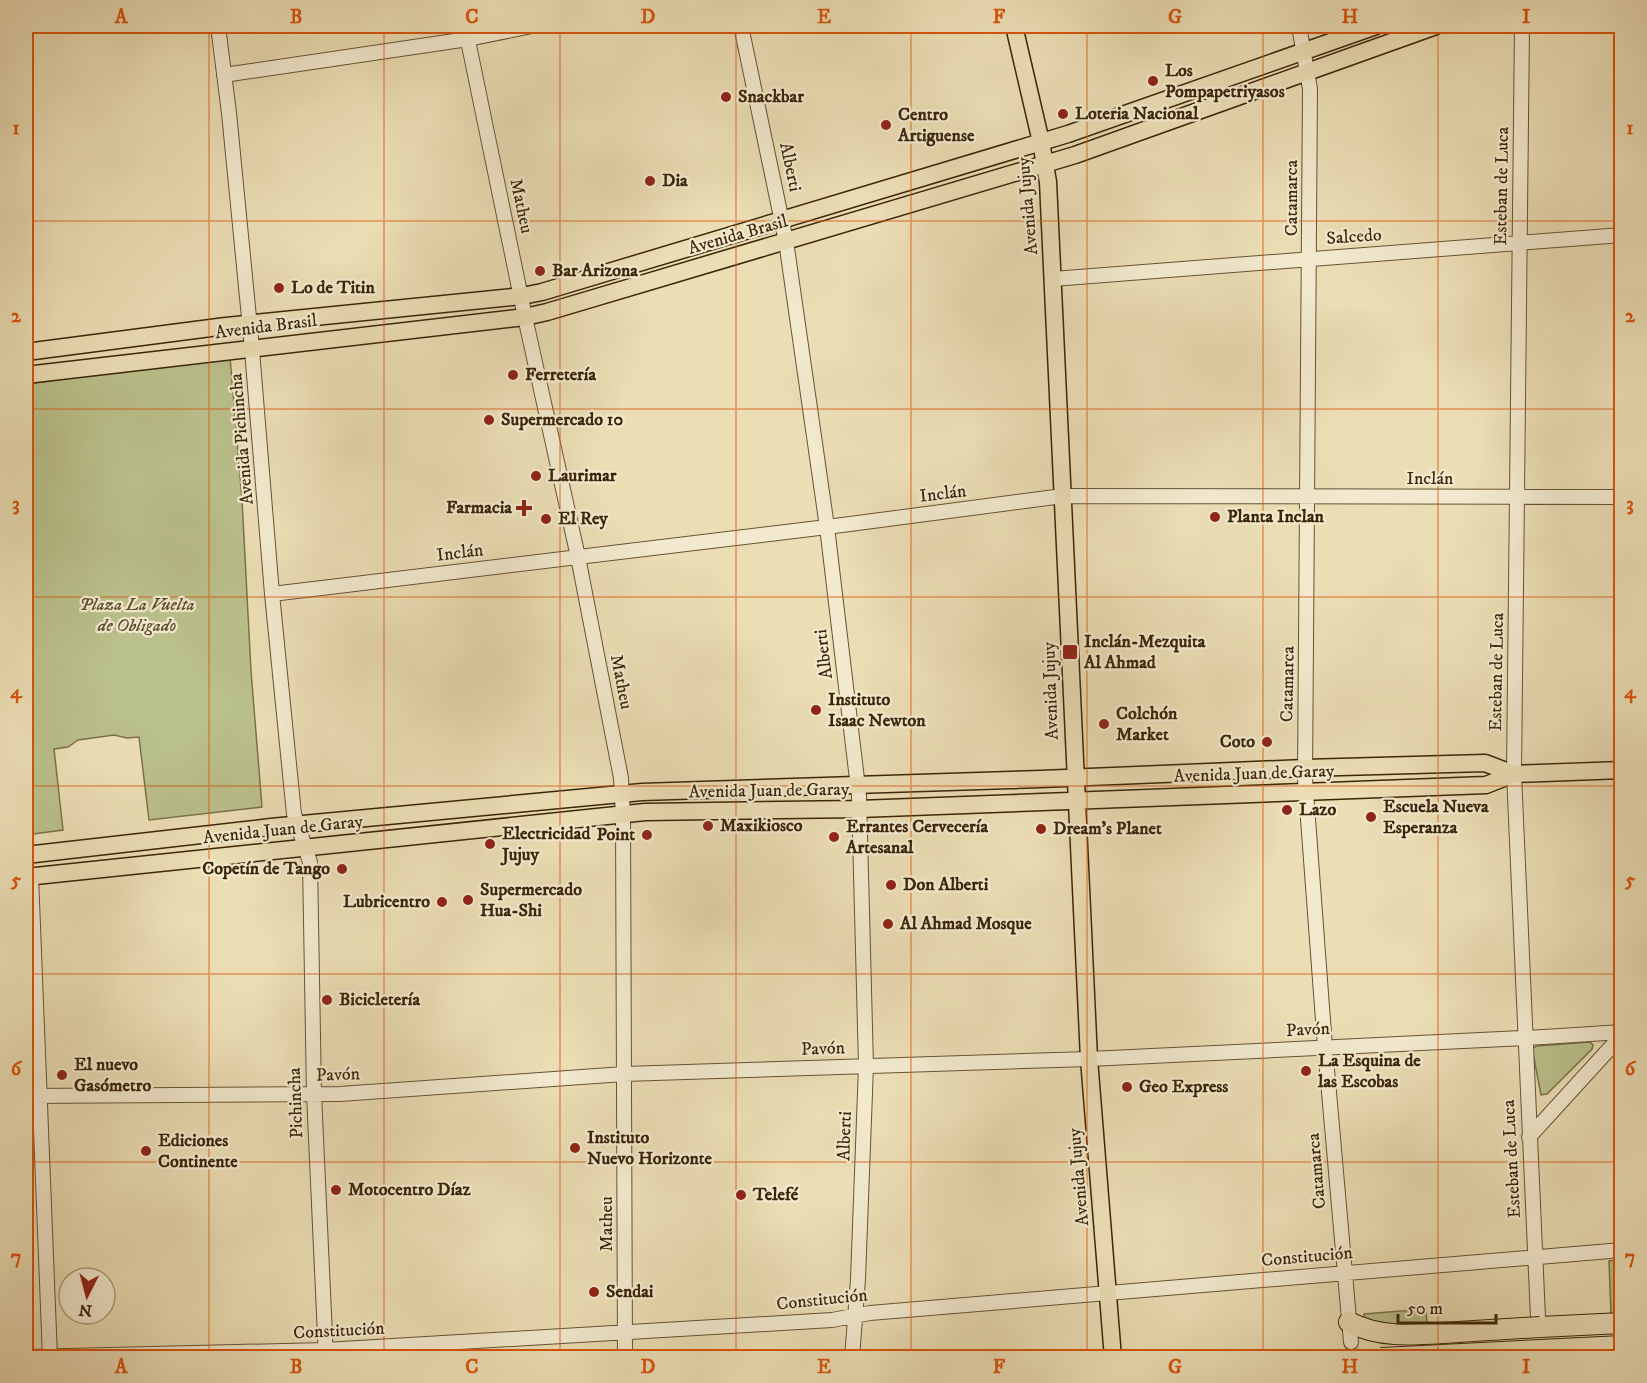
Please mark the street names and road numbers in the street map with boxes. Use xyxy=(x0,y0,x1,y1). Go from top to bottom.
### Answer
street label: Esteban de Luca xyxy=(1490,126,1514,246)
street label: Alberti xyxy=(774,140,806,194)
street label: Avenida Jujuy xyxy=(1013,156,1043,256)
street label: Catamarca xyxy=(1281,160,1303,236)
street label: Matheu xyxy=(504,177,538,236)
street label: Avenida Brasil xyxy=(686,210,791,260)
street label: Salcedo xyxy=(1326,224,1383,250)
street label: Avenida Brasil xyxy=(214,310,319,344)
street label: Avenida Pichincha xyxy=(225,372,259,506)
street label: Inclán xyxy=(1407,468,1454,490)
street label: Inclán xyxy=(918,480,968,508)
street label: Inclán xyxy=(435,539,485,567)
street label: Esteban de Luca xyxy=(1485,612,1509,732)
street label: Alberti xyxy=(810,628,838,680)
street label: Avenida Jujuy xyxy=(1038,641,1064,740)
street label: Catamarca xyxy=(1276,645,1300,722)
street label: Matheu xyxy=(605,653,637,712)
street label: Avenida Juan de Garay xyxy=(1173,760,1335,788)
street label: Avenida Juan de Garay xyxy=(688,779,850,803)
street label: Avenida Juan de Garay xyxy=(202,811,365,849)
street label: Pavón xyxy=(1285,1018,1331,1042)
street label: Pavón xyxy=(801,1037,846,1061)
street label: Pavón xyxy=(316,1063,361,1087)
street label: Pichincha xyxy=(284,1067,308,1139)
street label: Esteban de Luca xyxy=(1498,1099,1526,1219)
street label: Alberti xyxy=(833,1111,857,1161)
street label: Avenida Jujuy xyxy=(1064,1127,1094,1227)
street label: Catamarca xyxy=(1303,1132,1331,1210)
street label: Matheu xyxy=(596,1196,618,1252)
street label: Constitución xyxy=(1260,1242,1354,1272)
street label: Constitución xyxy=(775,1284,869,1316)
street label: Constitución xyxy=(293,1318,386,1344)

